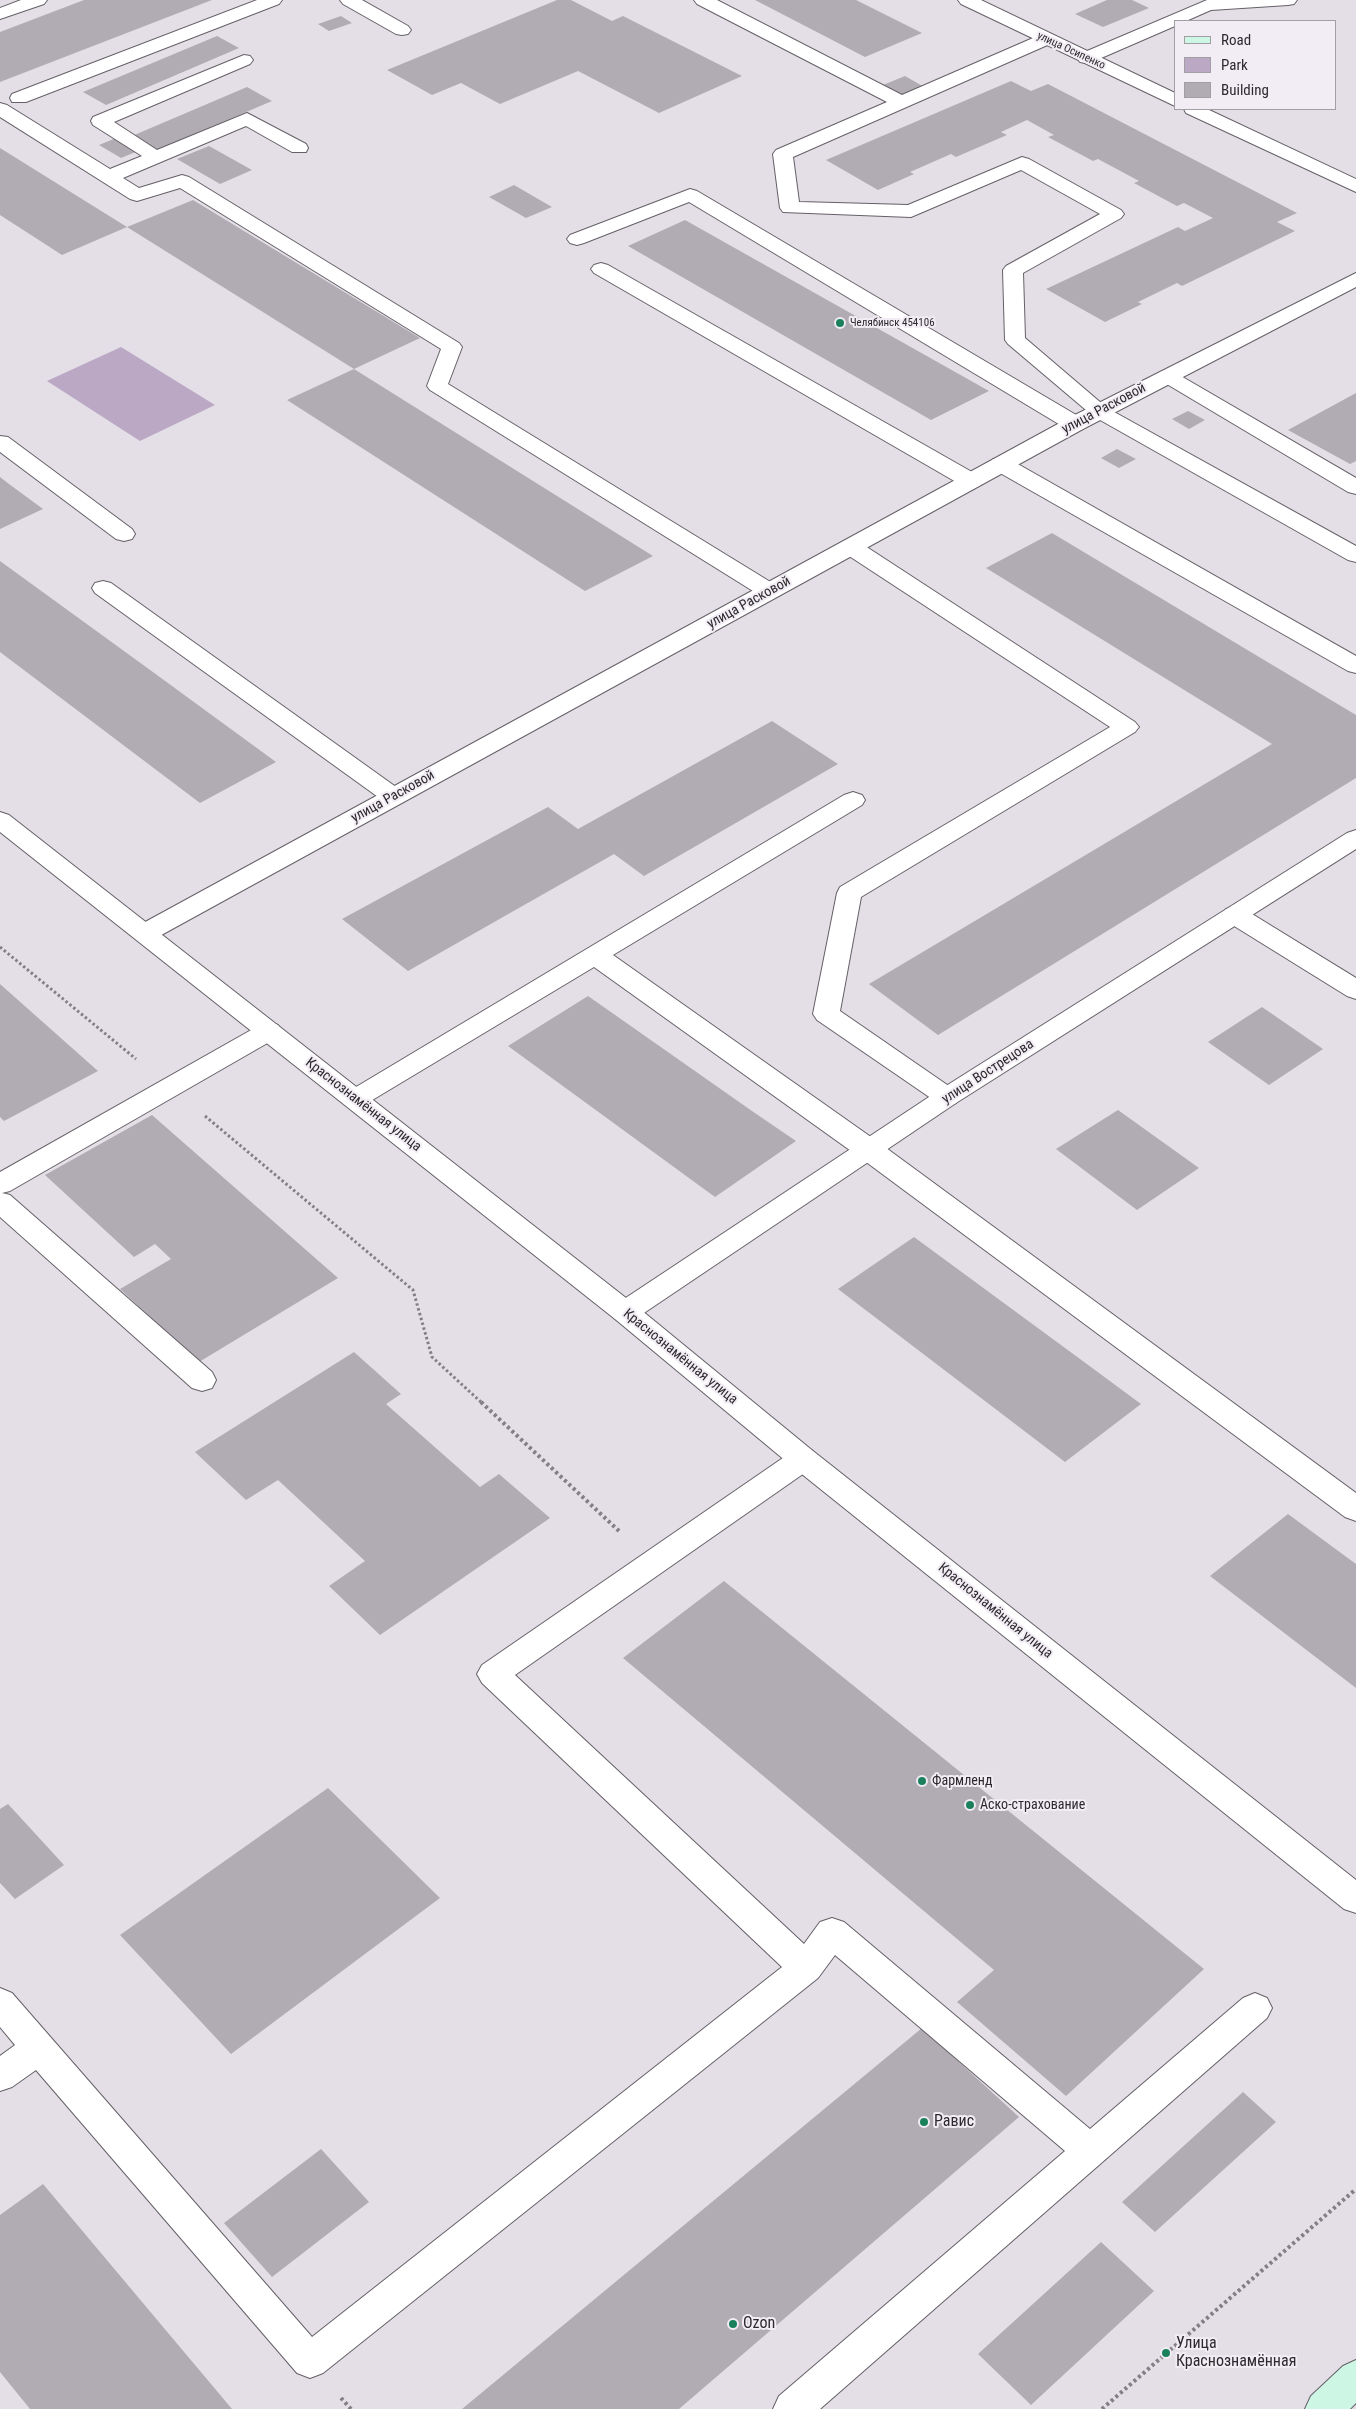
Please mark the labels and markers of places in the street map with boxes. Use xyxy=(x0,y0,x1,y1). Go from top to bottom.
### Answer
place label: Челябинск 454106 xyxy=(850,316,935,330)
marker: Челябинск 454106 xyxy=(834,317,846,329)
place label: Фармленд xyxy=(932,1773,992,1789)
marker: Фармленд xyxy=(916,1775,928,1787)
place label: Аско-страхование xyxy=(980,1797,1085,1813)
marker: Аско-страхование xyxy=(964,1799,976,1811)
place label: Равис xyxy=(934,2112,974,2132)
marker: Равис xyxy=(918,2116,930,2128)
place label: Ozon xyxy=(743,2314,775,2334)
marker: Ozon xyxy=(727,2318,739,2330)
place label: Улица Краснознамённая xyxy=(1176,2334,1296,2372)
marker: Улица Краснознамённая xyxy=(1160,2347,1172,2359)

